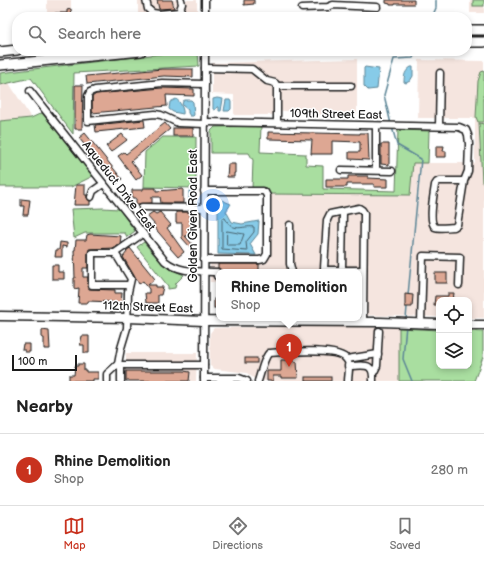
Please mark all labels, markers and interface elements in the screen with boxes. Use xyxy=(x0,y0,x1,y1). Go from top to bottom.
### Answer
search box xyxy=(12,12,472,56)
icon: search xyxy=(26,23,48,45)
text: Search here xyxy=(58,25,141,44)
street label: 109th Street East xyxy=(290,106,383,123)
street label: Aqueduct Drive East xyxy=(79,138,159,235)
street label: Golden Given Road East xyxy=(186,149,201,283)
your location xyxy=(203,195,223,215)
popup xyxy=(216,269,362,321)
text: Rhine Demolition xyxy=(231,278,347,297)
text: Shop xyxy=(231,297,261,313)
map controls xyxy=(436,297,472,369)
button: locate xyxy=(436,297,472,333)
street label: 112th Street East xyxy=(103,298,194,317)
button: layers xyxy=(436,333,472,369)
pin: 1 xyxy=(276,334,302,367)
scale bar xyxy=(12,353,77,372)
text: 100 m xyxy=(18,355,47,368)
text: Nearby xyxy=(16,397,73,417)
text: Rhine Demolition xyxy=(54,452,171,471)
text: 1 xyxy=(26,462,32,478)
text: 280 m xyxy=(431,462,468,478)
text: Shop xyxy=(54,471,84,487)
tab: Map xyxy=(63,515,86,552)
tab: Directions xyxy=(212,515,263,552)
tab: Saved xyxy=(390,515,421,552)

